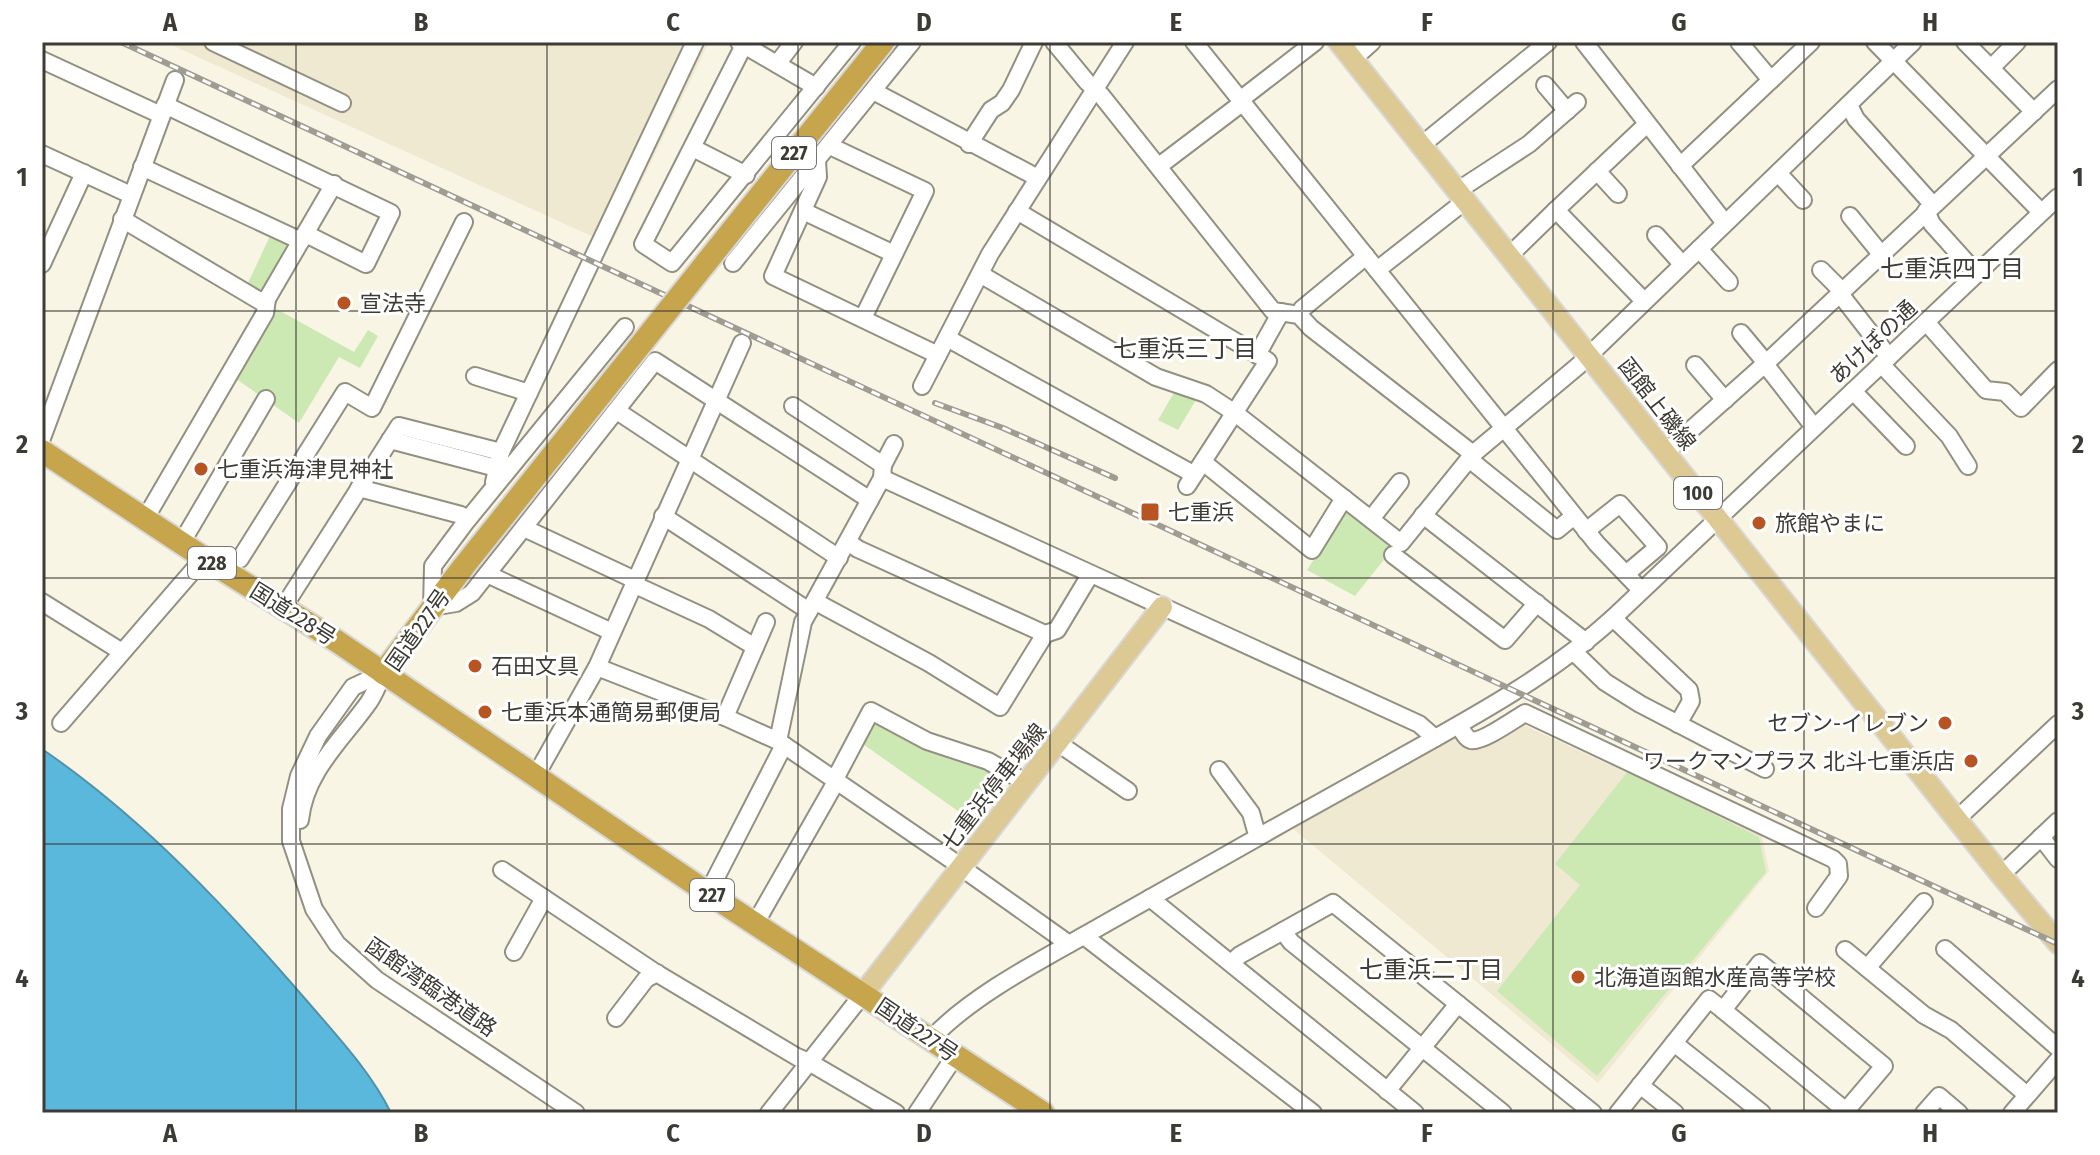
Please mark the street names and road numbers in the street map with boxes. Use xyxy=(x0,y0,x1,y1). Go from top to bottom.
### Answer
road number: 227 xyxy=(772,137,816,169)
street label: あけぼの通 xyxy=(1824,295,1922,389)
street label: 函館上磯線 xyxy=(1612,352,1702,456)
road number: 100 xyxy=(1674,477,1722,509)
road number: 228 xyxy=(188,547,236,579)
street label: 国道228号 xyxy=(245,577,341,651)
street label: 国道227号 xyxy=(380,584,456,676)
street label: 七重浜停車場線 xyxy=(936,718,1052,856)
road number: 227 xyxy=(690,879,734,911)
street label: 函館湾臨港道路 xyxy=(360,932,502,1042)
street label: 国道227号 xyxy=(870,992,964,1068)

